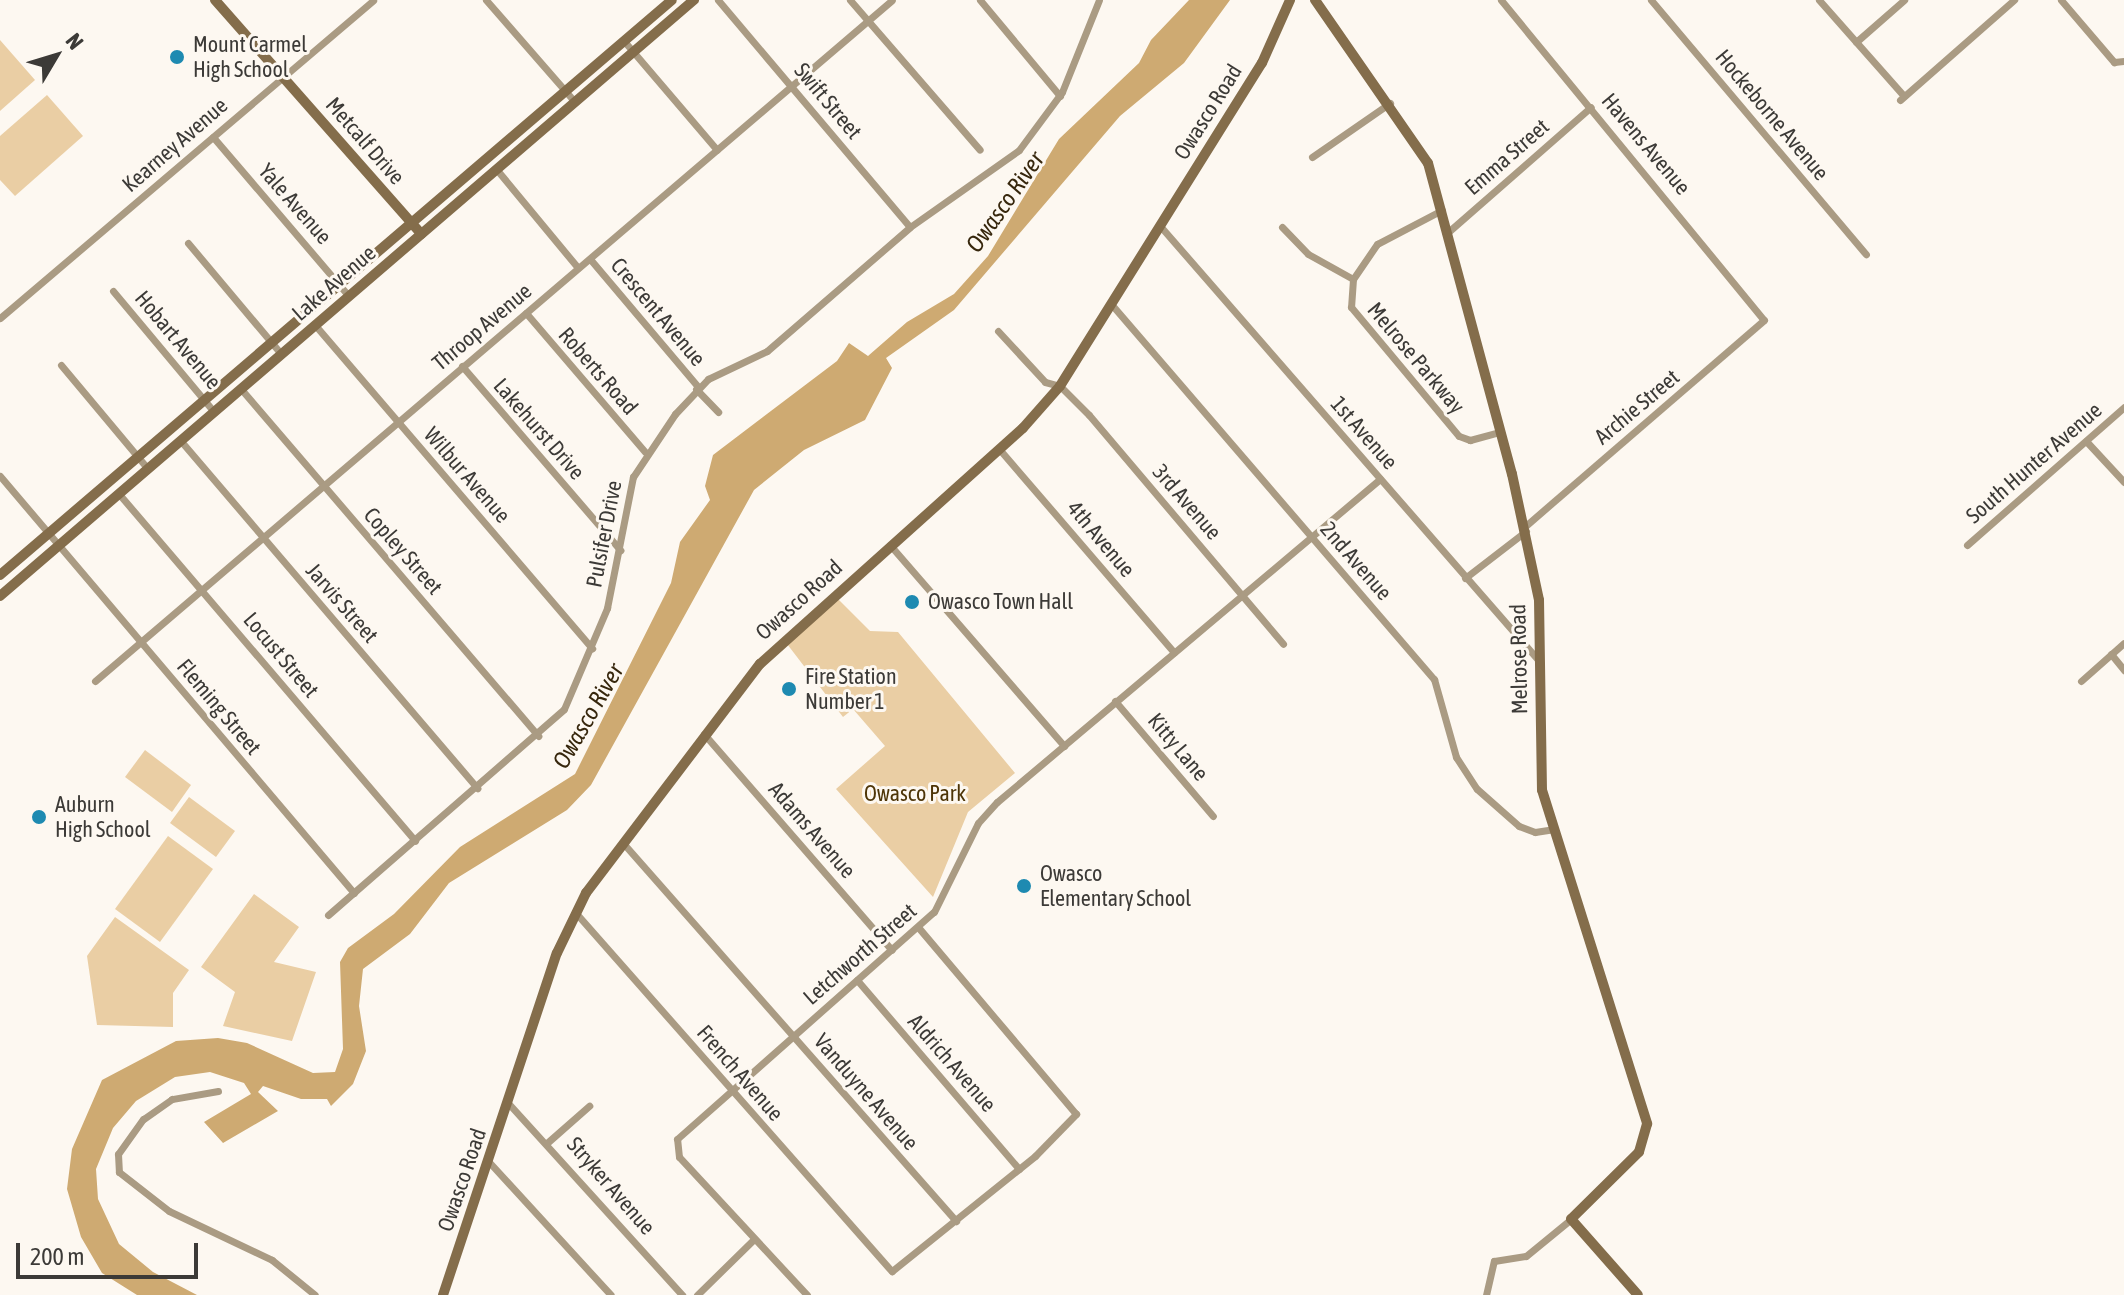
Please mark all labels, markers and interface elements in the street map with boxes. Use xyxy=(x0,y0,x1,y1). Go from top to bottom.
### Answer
north arrow xyxy=(16,16,96,96)
text: N xyxy=(61,28,89,54)
place label: Mount Carmel High School xyxy=(193,31,307,82)
street label: Hockeborne Avenue xyxy=(1710,44,1834,186)
marker: Mount Carmel High School xyxy=(168,48,186,66)
street label: Swift Street xyxy=(789,58,867,144)
street label: Owasco Road xyxy=(1168,60,1248,164)
street label: Havens Avenue xyxy=(1596,88,1696,200)
street label: Kearney Avenue xyxy=(117,92,233,198)
street label: Metcalf Drive xyxy=(320,92,410,190)
street label: Emma Street xyxy=(1460,113,1554,201)
water label: Owasco River xyxy=(960,146,1050,258)
street label: Yale Avenue xyxy=(253,158,337,250)
street label: Lake Avenue xyxy=(287,240,381,326)
street label: Crescent Avenue xyxy=(605,253,711,371)
street label: Throop Avenue xyxy=(427,278,537,376)
street label: Hobart Avenue xyxy=(129,285,227,395)
street label: Melrose Parkway xyxy=(1362,297,1470,419)
street label: Roberts Road xyxy=(553,322,643,420)
street label: Archie Street xyxy=(1589,364,1685,450)
street label: Lakehurst Drive xyxy=(488,373,590,485)
street label: 1st Avenue xyxy=(1325,391,1403,475)
street label: South Hunter Avenue xyxy=(1961,397,2107,529)
street label: Wilbur Avenue xyxy=(418,422,516,528)
street label: 3rd Avenue xyxy=(1147,459,1227,545)
street label: Pulsifer Drive xyxy=(581,478,627,590)
street label: 4th Avenue xyxy=(1062,496,1140,582)
street label: Copley Street xyxy=(358,502,448,600)
street label: 2nd Avenue xyxy=(1315,516,1397,606)
street label: Owasco Road xyxy=(750,554,848,646)
street label: Jarvis Street xyxy=(300,558,384,648)
place label: Owasco Town Hall xyxy=(928,589,1073,615)
marker: Owasco Town Hall xyxy=(903,593,921,611)
street label: Melrose Road xyxy=(1505,604,1533,714)
street label: Locust Street xyxy=(238,607,324,703)
street label: Fleming Street xyxy=(171,654,267,760)
water label: Owasco River xyxy=(546,658,630,774)
place label: Fire Station Number 1 xyxy=(805,663,897,714)
marker: Fire Station Number 1 xyxy=(780,680,798,698)
street label: Kitty Lane xyxy=(1142,708,1214,786)
street label: Adams Avenue xyxy=(763,776,861,884)
park label: Owasco Park xyxy=(864,781,966,807)
place label: Auburn High School xyxy=(55,791,151,842)
marker: Auburn High School xyxy=(30,808,48,826)
place label: Owasco Elementary School xyxy=(1040,860,1191,912)
marker: Owasco Elementary School xyxy=(1015,877,1033,895)
street label: Letchworth Street xyxy=(798,898,922,1010)
street label: Aldrich Avenue xyxy=(902,1009,1002,1117)
street label: French Avenue xyxy=(691,1020,789,1126)
street label: Vanduyne Avenue xyxy=(808,1028,924,1156)
street label: Owasco Road xyxy=(432,1125,492,1235)
street label: Stryker Avenue xyxy=(561,1132,661,1240)
scale bar xyxy=(20,1227,202,1277)
text: 200 m xyxy=(30,1243,84,1270)

